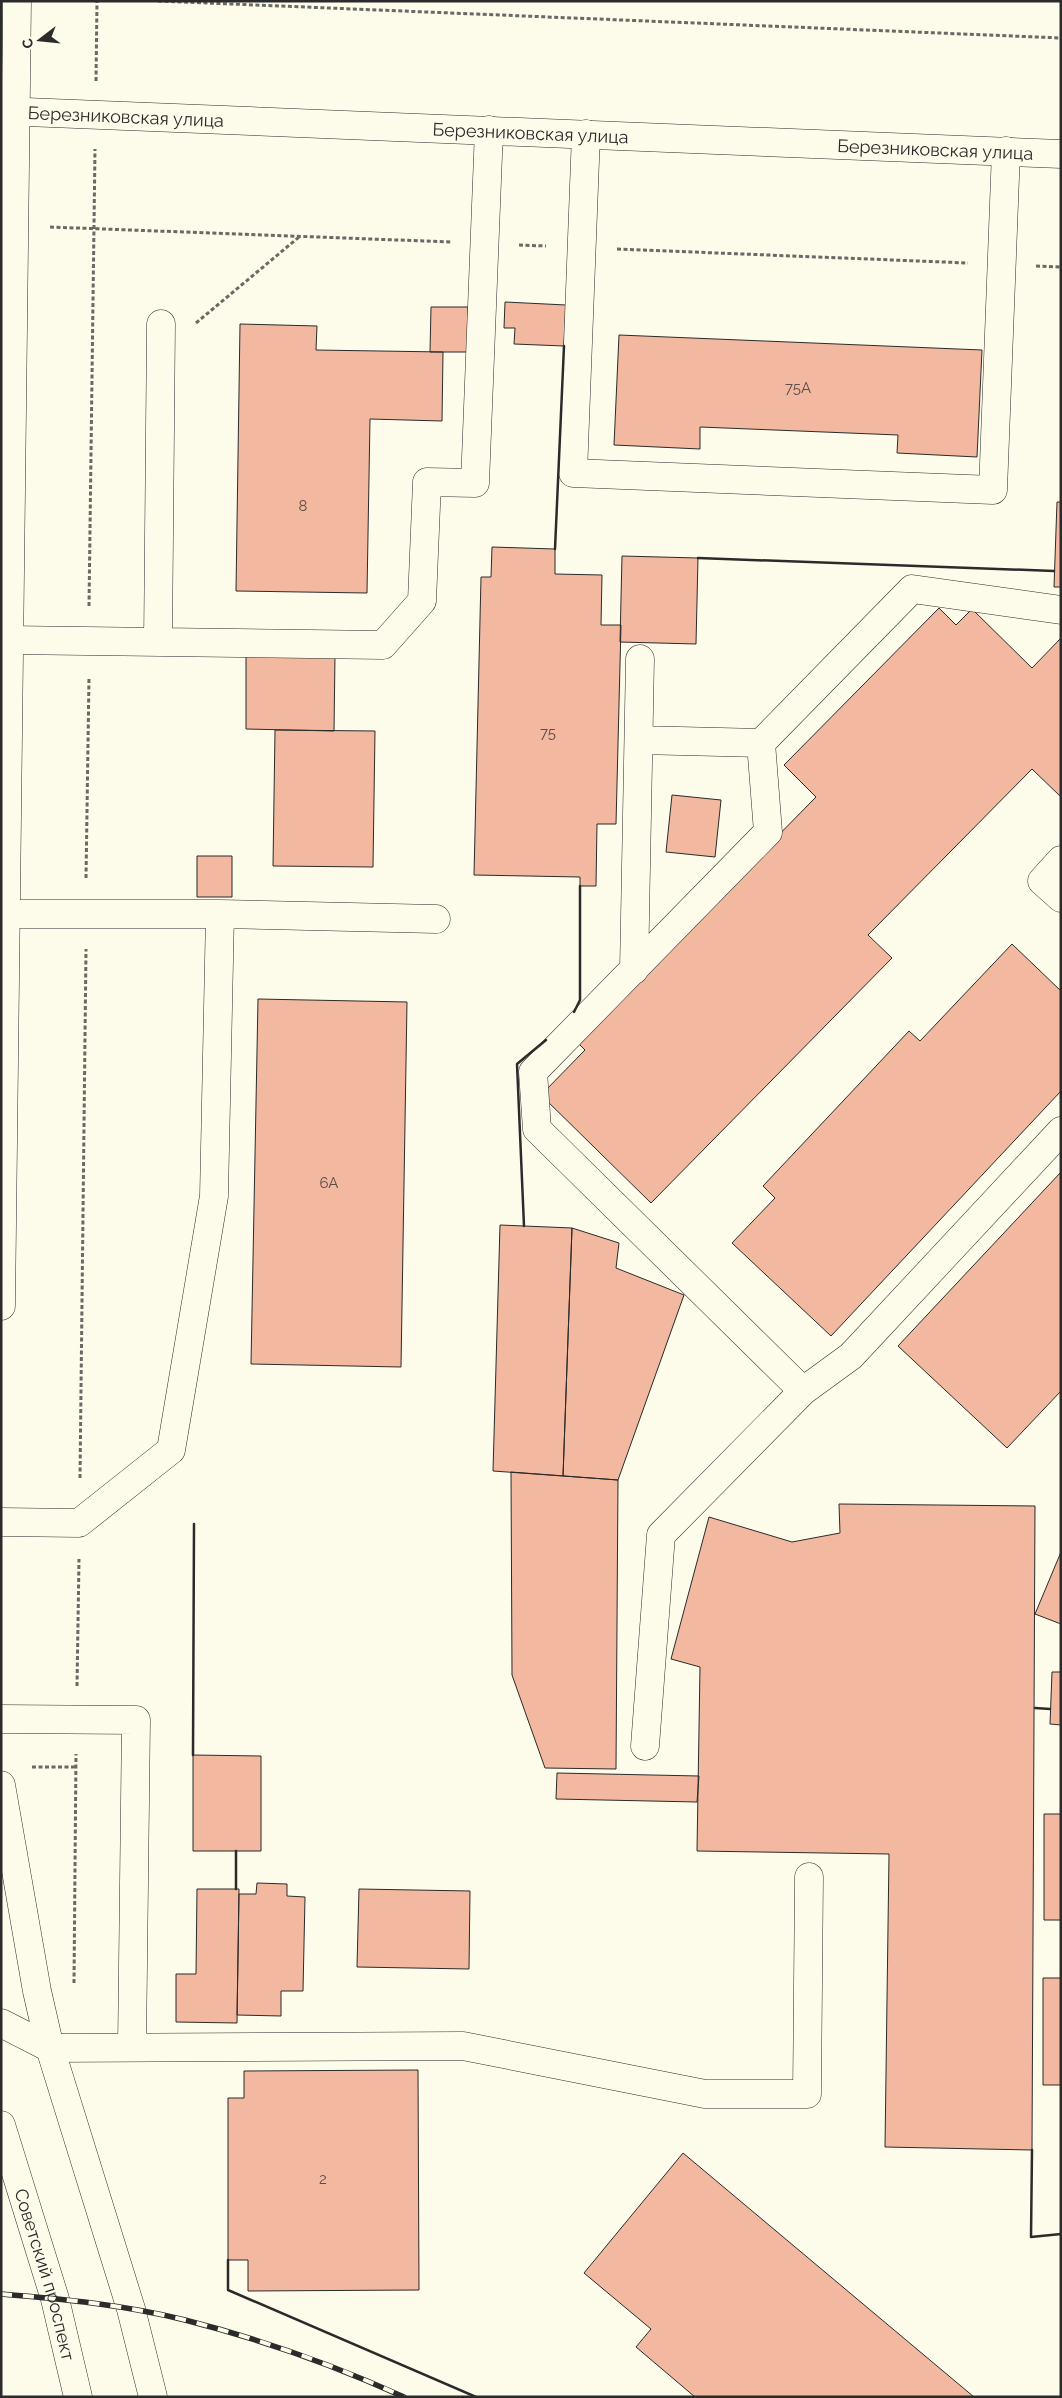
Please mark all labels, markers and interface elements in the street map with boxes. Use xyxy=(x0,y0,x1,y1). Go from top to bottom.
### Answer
north arrow xyxy=(15,15,65,65)
text: С xyxy=(18,36,37,50)
street label: Березниковская улица xyxy=(27,102,224,131)
street label: Березниковская улица xyxy=(432,118,629,147)
street label: Березниковская улица xyxy=(837,134,1034,163)
house number: 75А xyxy=(785,379,811,397)
house number: 8 xyxy=(299,497,308,515)
house number: 75 xyxy=(540,724,556,742)
house number: 6А xyxy=(320,1174,338,1192)
house number: 2 xyxy=(319,2170,327,2188)
street label: Советский проспект xyxy=(11,2186,80,2363)

